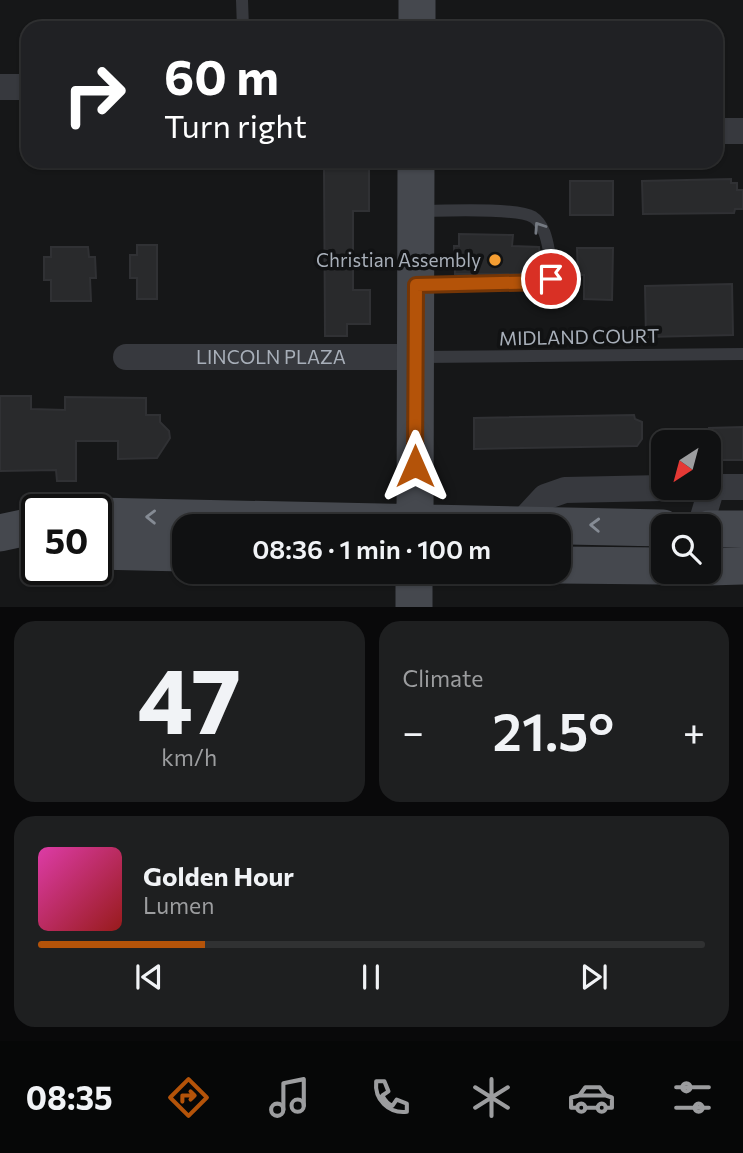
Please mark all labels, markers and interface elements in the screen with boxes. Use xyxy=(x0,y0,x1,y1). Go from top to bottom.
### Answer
text: 60 m xyxy=(164,45,279,105)
icon: right xyxy=(49,49,140,140)
text: Turn right xyxy=(164,105,307,145)
one-way arrow xyxy=(535,222,548,235)
place label: Christian Assembly xyxy=(316,248,481,271)
pin xyxy=(521,249,581,309)
marker: Christian Assembly xyxy=(487,252,503,268)
icon: arrive xyxy=(532,260,570,298)
street label: MIDLAND COURT xyxy=(499,324,659,349)
street label: LINCOLN PLAZA xyxy=(196,345,346,368)
position arrow xyxy=(378,429,452,503)
north arrow xyxy=(651,430,721,500)
map controls xyxy=(651,430,721,584)
speed limit sign: 50 xyxy=(21,494,112,585)
one-way arrow xyxy=(145,509,155,525)
button: search xyxy=(651,514,721,584)
one-way arrow xyxy=(589,518,600,533)
text: 08:36 · 1 min · 100 m xyxy=(252,533,491,564)
text: 47 xyxy=(137,641,241,753)
text: Climate xyxy=(403,664,484,692)
text: 21.5° xyxy=(493,698,614,762)
text: − xyxy=(403,707,424,754)
text: + xyxy=(683,707,705,754)
text: km/h xyxy=(161,743,217,771)
text: Golden Hour xyxy=(143,860,294,891)
text: Lumen xyxy=(143,891,214,919)
icon: previous xyxy=(130,958,168,996)
icon: pause xyxy=(352,958,390,996)
icon: next xyxy=(575,958,613,996)
icon: directions xyxy=(164,1073,213,1122)
icon: music xyxy=(265,1073,314,1122)
icon: phone xyxy=(366,1073,415,1122)
icon: climate xyxy=(467,1073,516,1122)
icon: car xyxy=(567,1073,616,1122)
icon: filters xyxy=(668,1073,717,1122)
text: 08:35 xyxy=(26,1077,113,1117)

